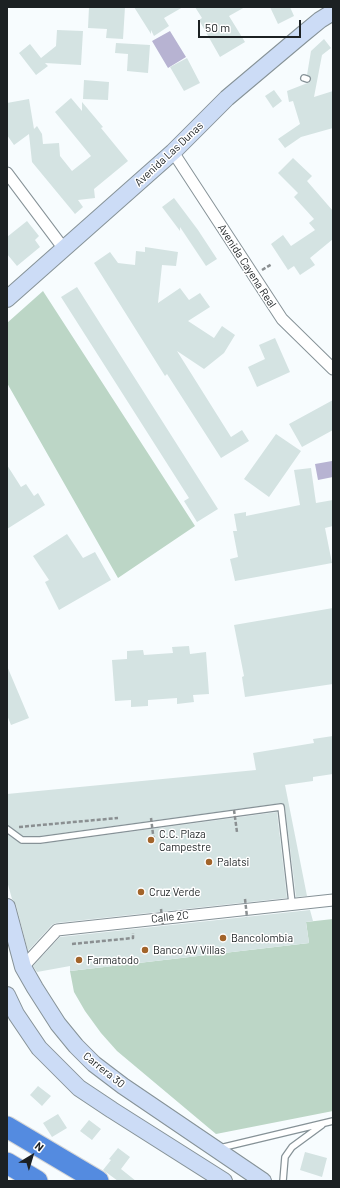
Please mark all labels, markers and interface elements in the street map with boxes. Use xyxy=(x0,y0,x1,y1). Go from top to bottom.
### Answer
scale bar xyxy=(200,12,303,38)
text: 50 m xyxy=(205,20,230,34)
street label: Avenida Las Dunas xyxy=(132,119,206,189)
street label: Avenida Cayena Real xyxy=(215,222,279,310)
place label: C.C. Plaza Campestre xyxy=(159,827,211,853)
marker: C.C. Plaza Campestre xyxy=(146,835,156,845)
place label: Palatsi xyxy=(217,855,249,869)
marker: Palatsi xyxy=(204,857,214,867)
place label: Cruz Verde xyxy=(149,885,200,899)
marker: Cruz Verde xyxy=(136,887,146,897)
street label: Calle 2C xyxy=(150,908,190,926)
place label: Bancolombia xyxy=(231,931,293,945)
marker: Bancolombia xyxy=(218,933,228,943)
place label: Banco AV Villas xyxy=(153,943,225,957)
marker: Banco AV Villas xyxy=(140,945,150,955)
place label: Farmatodo xyxy=(87,953,139,967)
marker: Farmatodo xyxy=(74,955,84,965)
street label: Carrera 30 xyxy=(81,1049,127,1091)
north arrow xyxy=(12,1136,52,1176)
text: N xyxy=(33,1139,47,1154)

